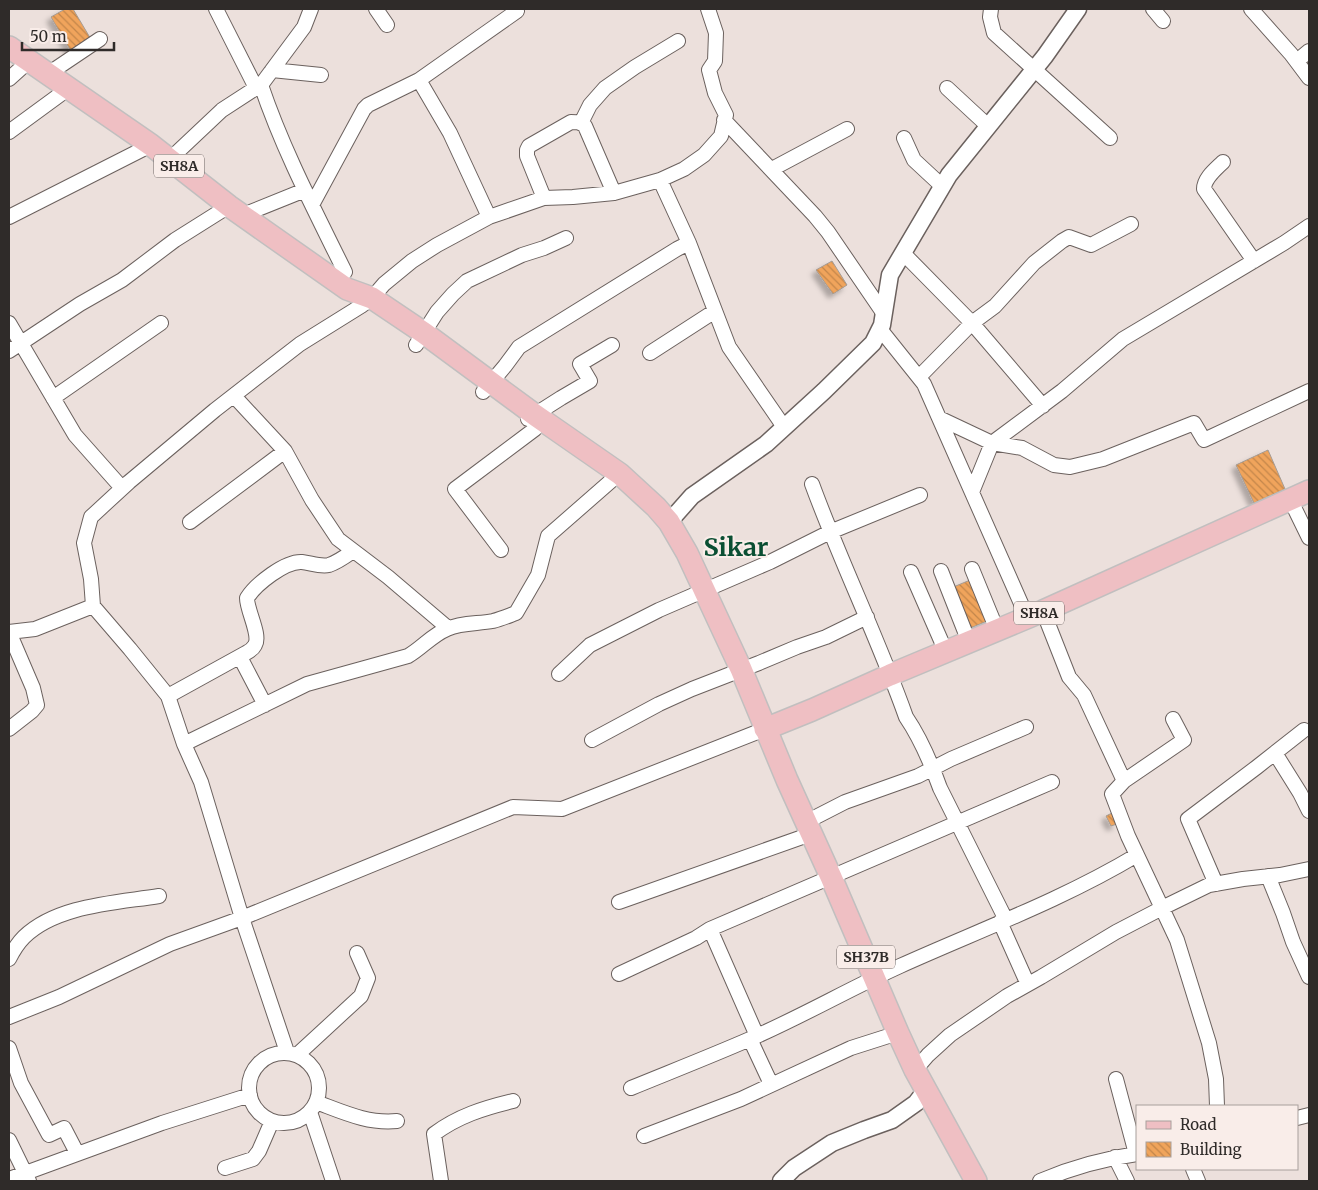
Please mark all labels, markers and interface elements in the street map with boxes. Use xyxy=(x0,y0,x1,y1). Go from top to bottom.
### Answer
scale bar xyxy=(22,20,115,52)
text: 50 m xyxy=(30,27,67,46)
road number: SH8A xyxy=(154,154,204,178)
district label: Sikar xyxy=(704,531,769,563)
road number: SH8A xyxy=(1014,602,1064,624)
road number: SH37B xyxy=(837,946,895,969)
legend xyxy=(1136,1105,1298,1170)
text: Road xyxy=(1180,1115,1216,1134)
text: Building xyxy=(1180,1140,1242,1159)

